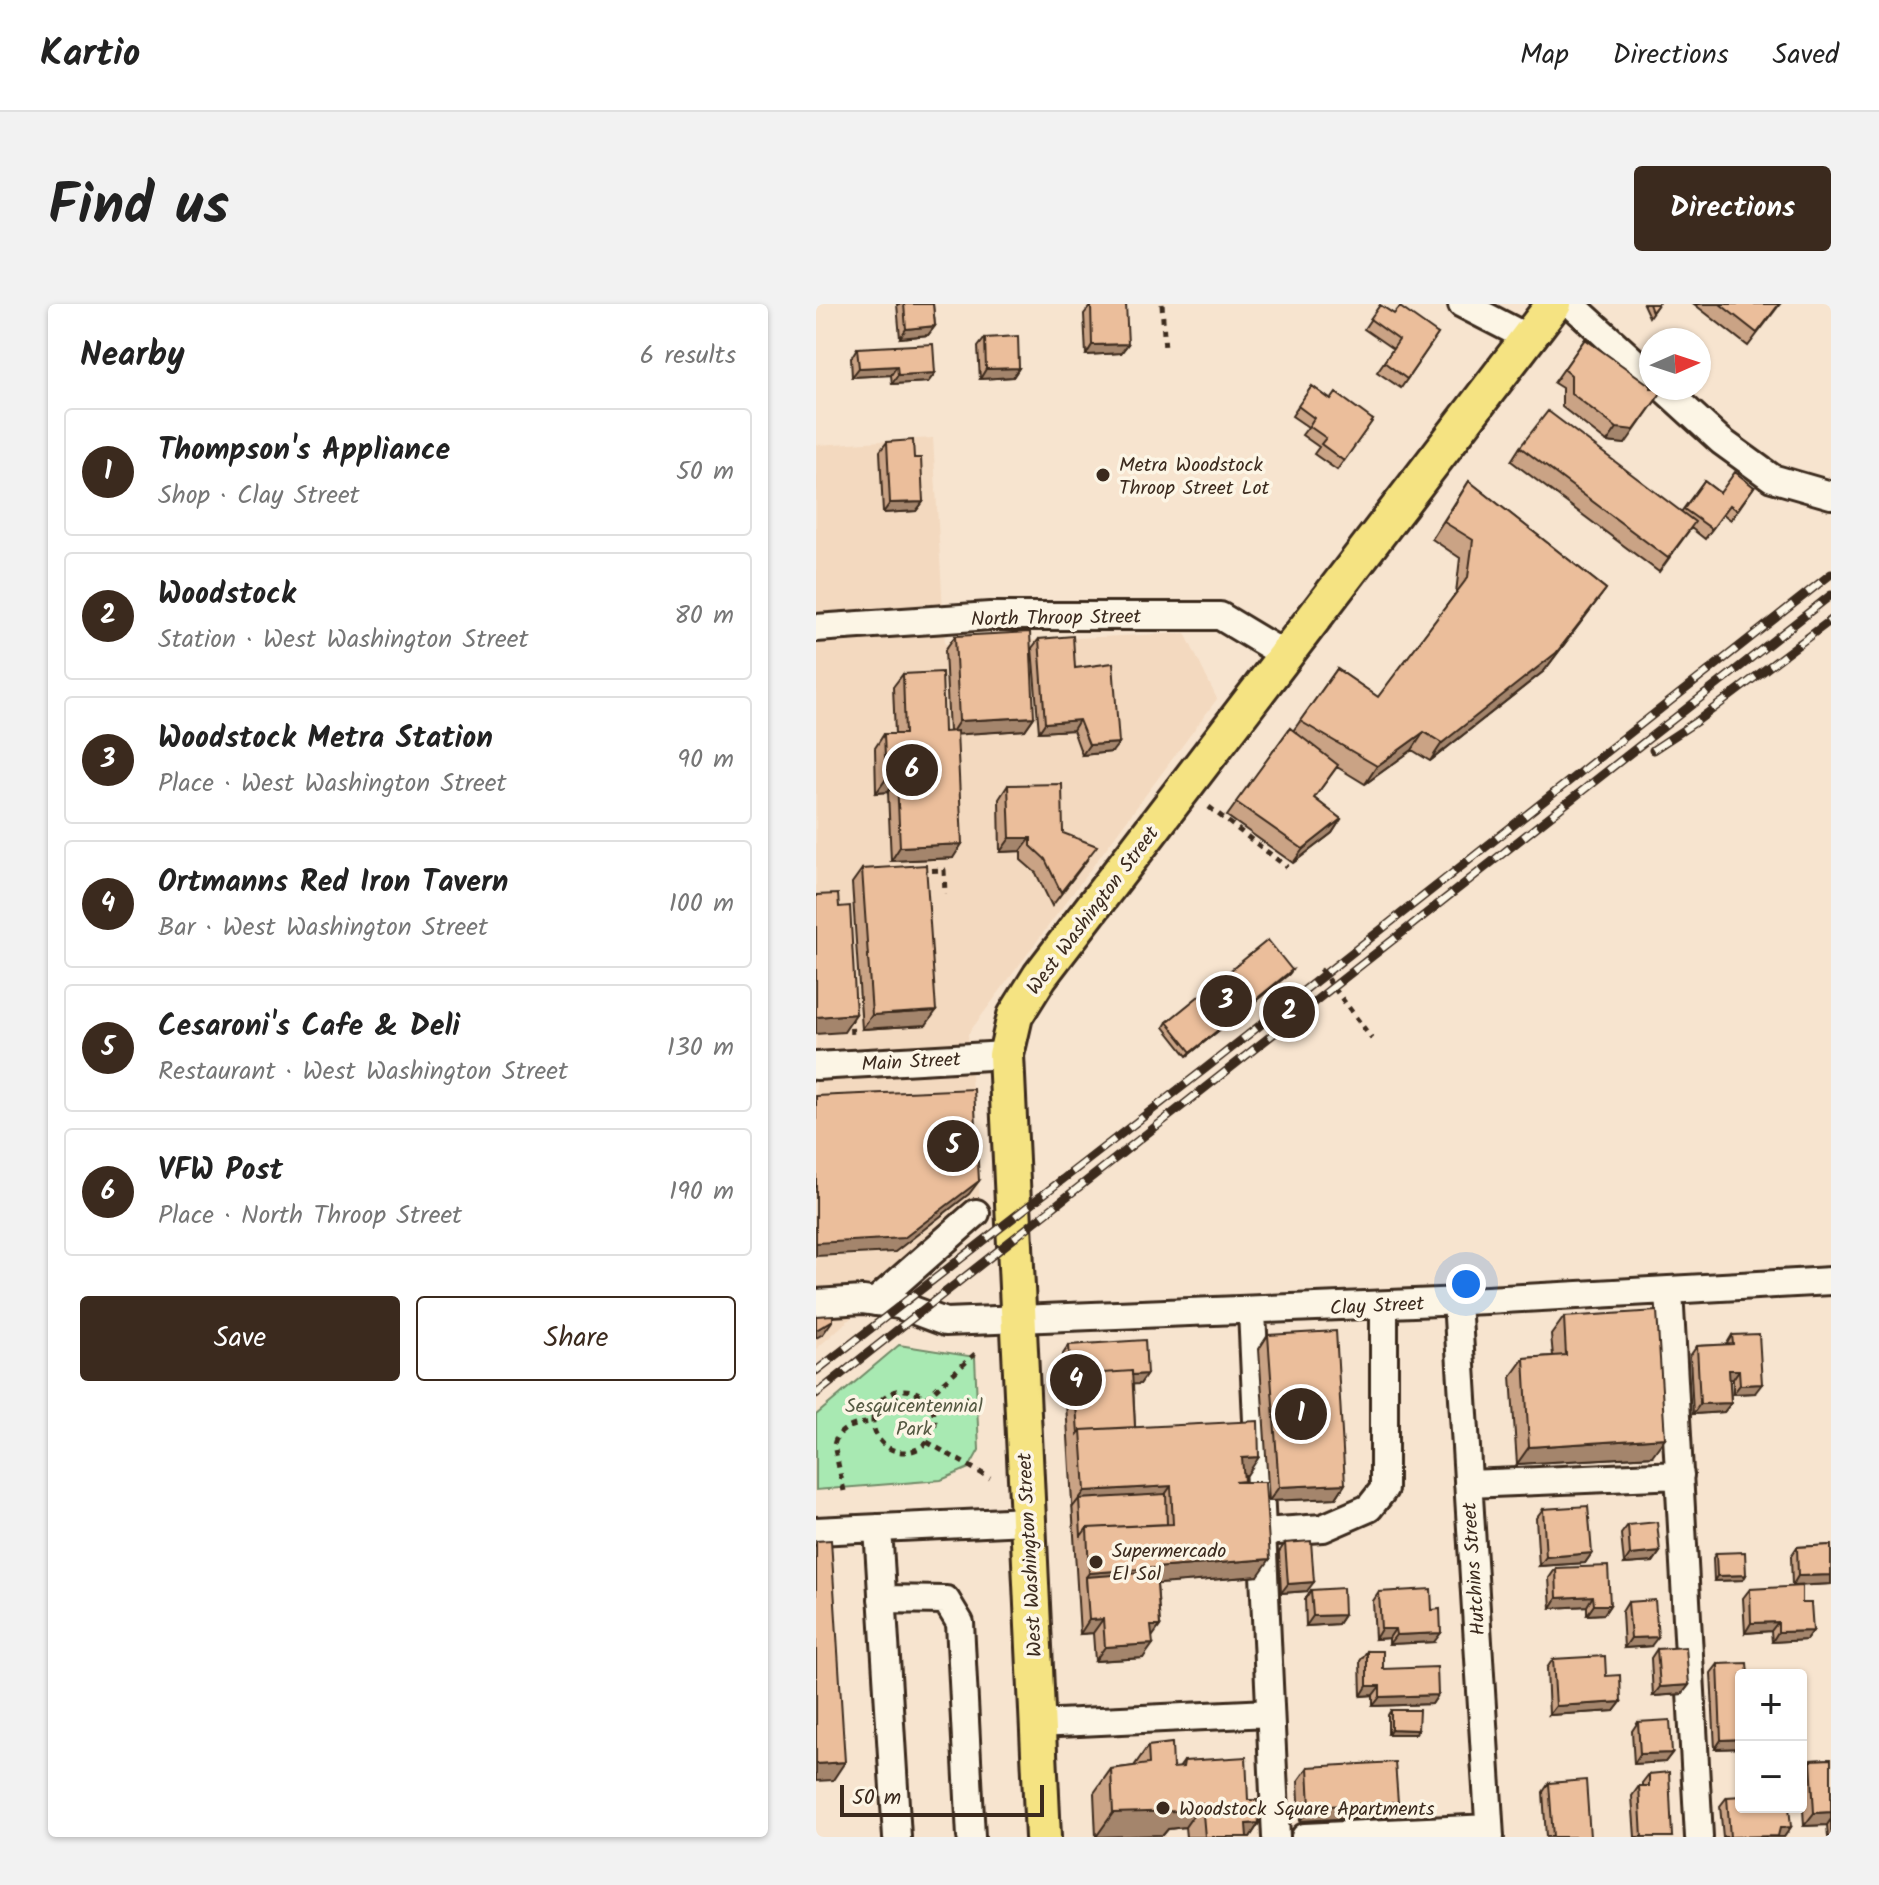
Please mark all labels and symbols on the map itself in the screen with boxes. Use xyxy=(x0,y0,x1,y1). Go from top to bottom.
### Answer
north arrow xyxy=(1639,328,1711,400)
place label: Metra Woodstock Throop Street Lot xyxy=(1119,450,1269,505)
marker: Metra Woodstock Throop Street Lot xyxy=(1094,466,1112,484)
street label: North Throop Street xyxy=(971,602,1142,636)
pin: 6 xyxy=(886,740,938,800)
street label: West Washington Street xyxy=(1019,820,1168,1002)
pin: 3 xyxy=(1200,971,1252,1031)
pin: 2 xyxy=(1263,982,1315,1042)
street label: Main Street xyxy=(861,1044,962,1082)
pin: 5 xyxy=(927,1116,979,1176)
your location xyxy=(1446,1264,1486,1304)
street label: Clay Street xyxy=(1329,1289,1425,1325)
pin: 4 xyxy=(1050,1350,1102,1410)
pin: 1 xyxy=(1275,1384,1327,1444)
park label: Sesquicentennial Park xyxy=(845,1391,983,1446)
street label: West Washington Street xyxy=(1010,1452,1052,1658)
street label: Hutchins Street xyxy=(1454,1501,1496,1636)
place label: Supermercado El Sol xyxy=(1112,1536,1226,1591)
marker: Supermercado El Sol xyxy=(1087,1553,1105,1571)
scale bar xyxy=(840,1781,1044,1817)
place label: Woodstock Square Apartments xyxy=(1179,1794,1435,1826)
marker: Woodstock Square Apartments xyxy=(1154,1799,1172,1817)

